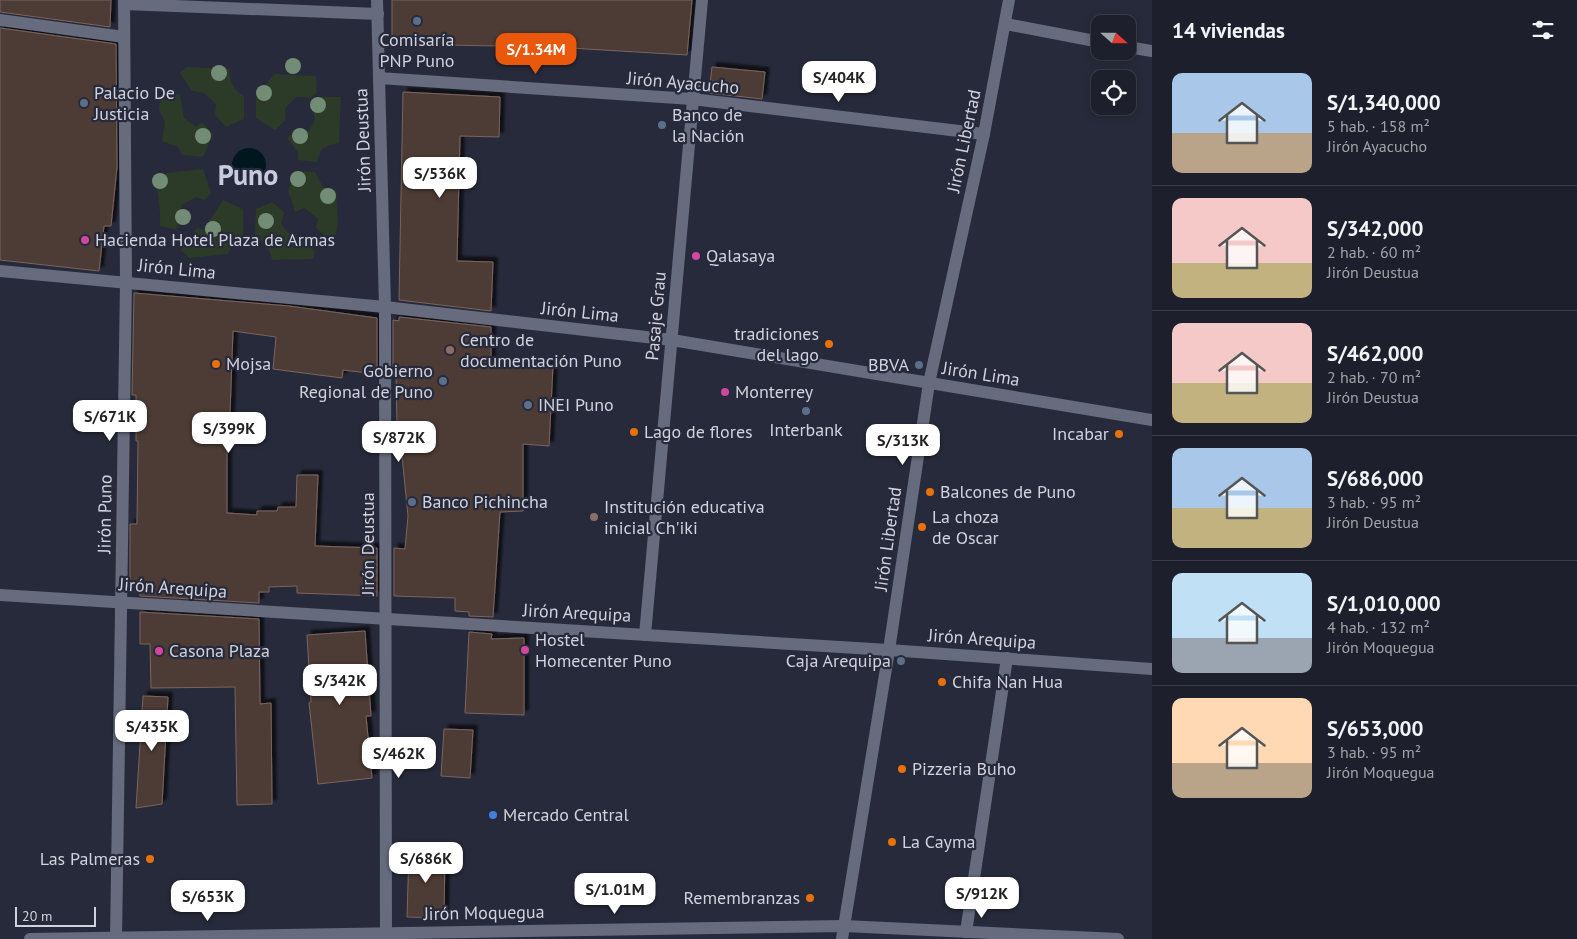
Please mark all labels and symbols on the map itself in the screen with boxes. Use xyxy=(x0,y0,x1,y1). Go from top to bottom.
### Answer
marker: Comisaría PNP Puno xyxy=(411,15,423,27)
north arrow xyxy=(1091,15,1136,60)
place label: Comisaría PNP Puno xyxy=(379,28,455,72)
pin: S/1.34M xyxy=(490,32,582,75)
pin: S/404K xyxy=(798,61,880,103)
street label: Jirón Ayacucho xyxy=(625,66,740,99)
place label: Palacio De Justicia xyxy=(93,81,175,125)
street label: Jirón Libertad xyxy=(941,87,986,196)
street label: Jirón Deustua xyxy=(349,88,376,193)
marker: Palacio De Justicia xyxy=(78,97,90,109)
place label: Banco de la Nación xyxy=(672,103,744,147)
marker: Banco de la Nación xyxy=(656,119,668,131)
district label: Puno xyxy=(218,156,278,193)
pin: S/536K xyxy=(399,156,481,199)
place label: Hacienda Hotel Plaza de Armas xyxy=(95,228,335,251)
marker: Hacienda Hotel Plaza de Armas xyxy=(79,234,91,246)
place label: Qalasaya xyxy=(706,244,775,267)
marker: Qalasaya xyxy=(690,250,702,262)
street label: Jirón Lima xyxy=(136,253,217,284)
street label: Pasaje Grau xyxy=(640,270,671,361)
street label: Jirón Lima xyxy=(539,296,620,327)
place label: tradiciones del lago xyxy=(734,322,819,366)
place label: Centro de documentación Puno xyxy=(460,328,622,372)
marker: tradiciones del lago xyxy=(823,338,835,350)
marker: Centro de documentación Puno xyxy=(444,344,456,356)
place label: Mojsa xyxy=(226,352,271,375)
place label: BBVA xyxy=(868,353,909,376)
street label: Jirón Lima xyxy=(940,356,1021,391)
marker: Mojsa xyxy=(210,358,222,370)
place label: Gobierno Regional de Puno xyxy=(299,359,433,403)
marker: BBVA xyxy=(913,359,925,371)
marker: Gobierno Regional de Puno xyxy=(437,375,449,387)
place label: Monterrey xyxy=(735,380,814,403)
marker: Monterrey xyxy=(719,386,731,398)
place label: INEI Puno xyxy=(538,393,614,416)
marker: INEI Puno xyxy=(522,399,534,411)
pin: S/671K xyxy=(69,400,151,442)
marker: Interbank xyxy=(800,405,812,417)
pin: S/399K xyxy=(188,412,270,454)
place label: Interbank xyxy=(769,418,843,441)
pin: S/872K xyxy=(358,420,440,463)
place label: Lago de flores xyxy=(644,420,753,443)
place label: Incabar xyxy=(1052,422,1109,445)
pin: S/313K xyxy=(862,424,944,466)
marker: Lago de flores xyxy=(628,426,640,438)
marker: Incabar xyxy=(1113,428,1125,440)
street label: Jirón Puno xyxy=(92,474,117,555)
place label: Balcones de Puno xyxy=(940,480,1076,503)
street label: Jirón Libertad xyxy=(869,485,906,593)
marker: Balcones de Puno xyxy=(924,486,936,498)
place label: Banco Pichincha xyxy=(422,490,548,513)
street label: Jirón Deustua xyxy=(356,492,379,597)
place label: Institución educativa inicial Ch'iki xyxy=(604,495,765,539)
marker: Banco Pichincha xyxy=(406,496,418,508)
place label: La choza de Oscar xyxy=(932,505,999,549)
marker: Institución educativa inicial Ch'iki xyxy=(588,511,600,523)
marker: La choza de Oscar xyxy=(916,521,928,533)
street label: Jirón Arequipa xyxy=(117,572,228,603)
street label: Jirón Arequipa xyxy=(521,598,632,627)
street label: Jirón Arequipa xyxy=(926,623,1037,654)
place label: Hostel Homecenter Puno xyxy=(535,628,672,672)
place label: Casona Plaza xyxy=(169,639,270,662)
marker: Hostel Homecenter Puno xyxy=(519,644,531,656)
marker: Casona Plaza xyxy=(153,645,165,657)
place label: Caja Arequipa xyxy=(786,649,891,672)
marker: Caja Arequipa xyxy=(895,655,907,667)
pin: S/342K xyxy=(299,664,381,706)
place label: Chifa Nan Hua xyxy=(952,670,1063,693)
marker: Chifa Nan Hua xyxy=(936,676,948,688)
pin: S/435K xyxy=(111,710,193,752)
pin: S/462K xyxy=(358,736,440,779)
place label: Pizzeria Buho xyxy=(912,757,1016,780)
marker: Pizzeria Buho xyxy=(896,763,908,775)
place label: Mercado Central xyxy=(503,803,629,826)
marker: Mercado Central xyxy=(487,809,499,821)
place label: La Cayma xyxy=(902,830,976,853)
marker: La Cayma xyxy=(886,836,898,848)
pin: S/686K xyxy=(385,842,467,884)
place label: Las Palmeras xyxy=(40,847,140,870)
marker: Las Palmeras xyxy=(144,853,156,865)
pin: S/1.01M xyxy=(569,872,661,915)
pin: S/912K xyxy=(941,876,1023,919)
pin: S/653K xyxy=(167,880,249,922)
place label: Remembranzas xyxy=(683,886,800,909)
marker: Remembranzas xyxy=(804,892,816,904)
street label: Jirón Moquegua xyxy=(422,900,545,925)
scale bar xyxy=(15,904,96,927)

